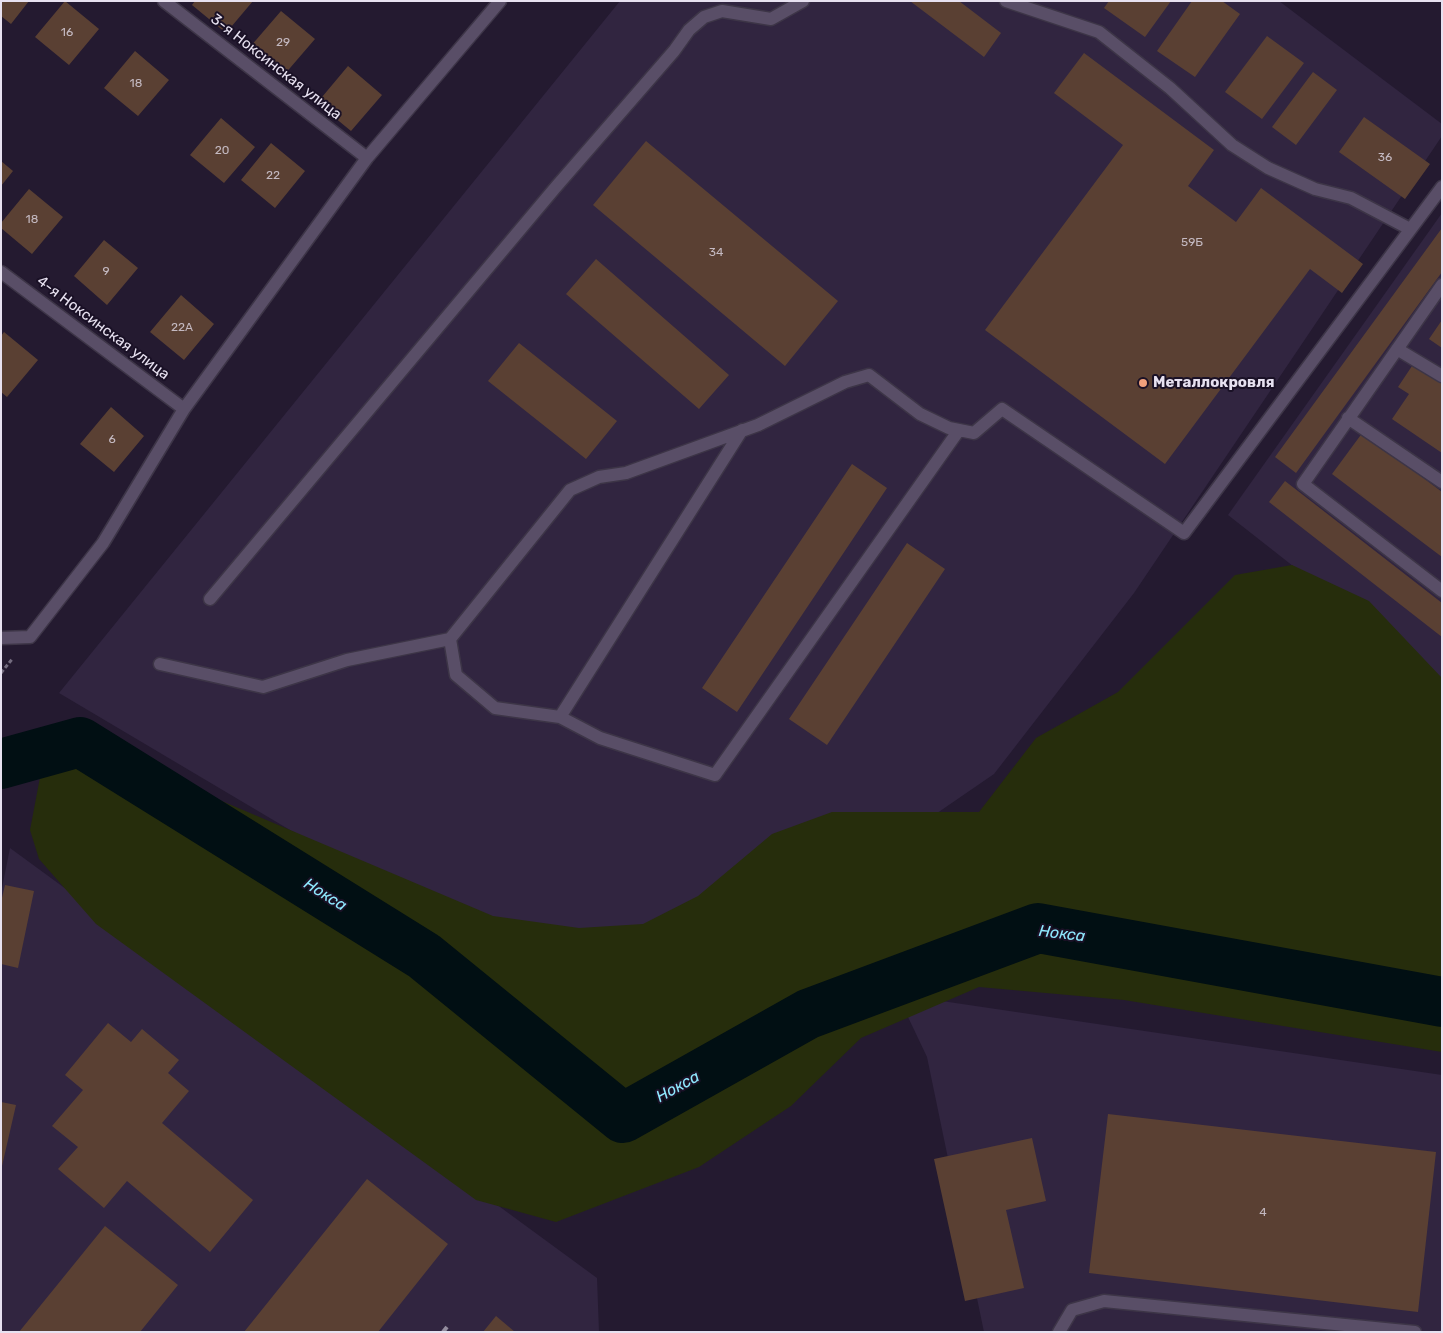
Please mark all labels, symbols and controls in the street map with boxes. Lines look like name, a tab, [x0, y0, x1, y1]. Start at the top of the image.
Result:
street label: 3-я Ноксинская улица	[207, 10, 345, 124]
house number: 16	[61, 26, 73, 40]
house number: 29	[276, 36, 290, 50]
house number: 18	[130, 77, 142, 91]
house number: 20	[215, 144, 229, 158]
house number: 36	[1378, 151, 1392, 165]
house number: 22	[266, 169, 280, 183]
house number: 18	[26, 213, 38, 227]
house number: 59Б	[1181, 236, 1203, 250]
house number: 34	[709, 246, 723, 260]
house number: 9	[102, 265, 110, 279]
street label: 4-я Ноксинская улица	[33, 272, 173, 384]
house number: 22А	[171, 321, 193, 335]
place label: Металлокровля	[1153, 374, 1275, 392]
marker: Металлокровля	[1137, 377, 1149, 389]
house number: 6	[108, 433, 116, 447]
water label: Нокса	[300, 874, 350, 916]
water label: Нокса	[1038, 922, 1086, 946]
water label: Нокса	[653, 1067, 703, 1107]
house number: 4	[1259, 1206, 1267, 1220]

